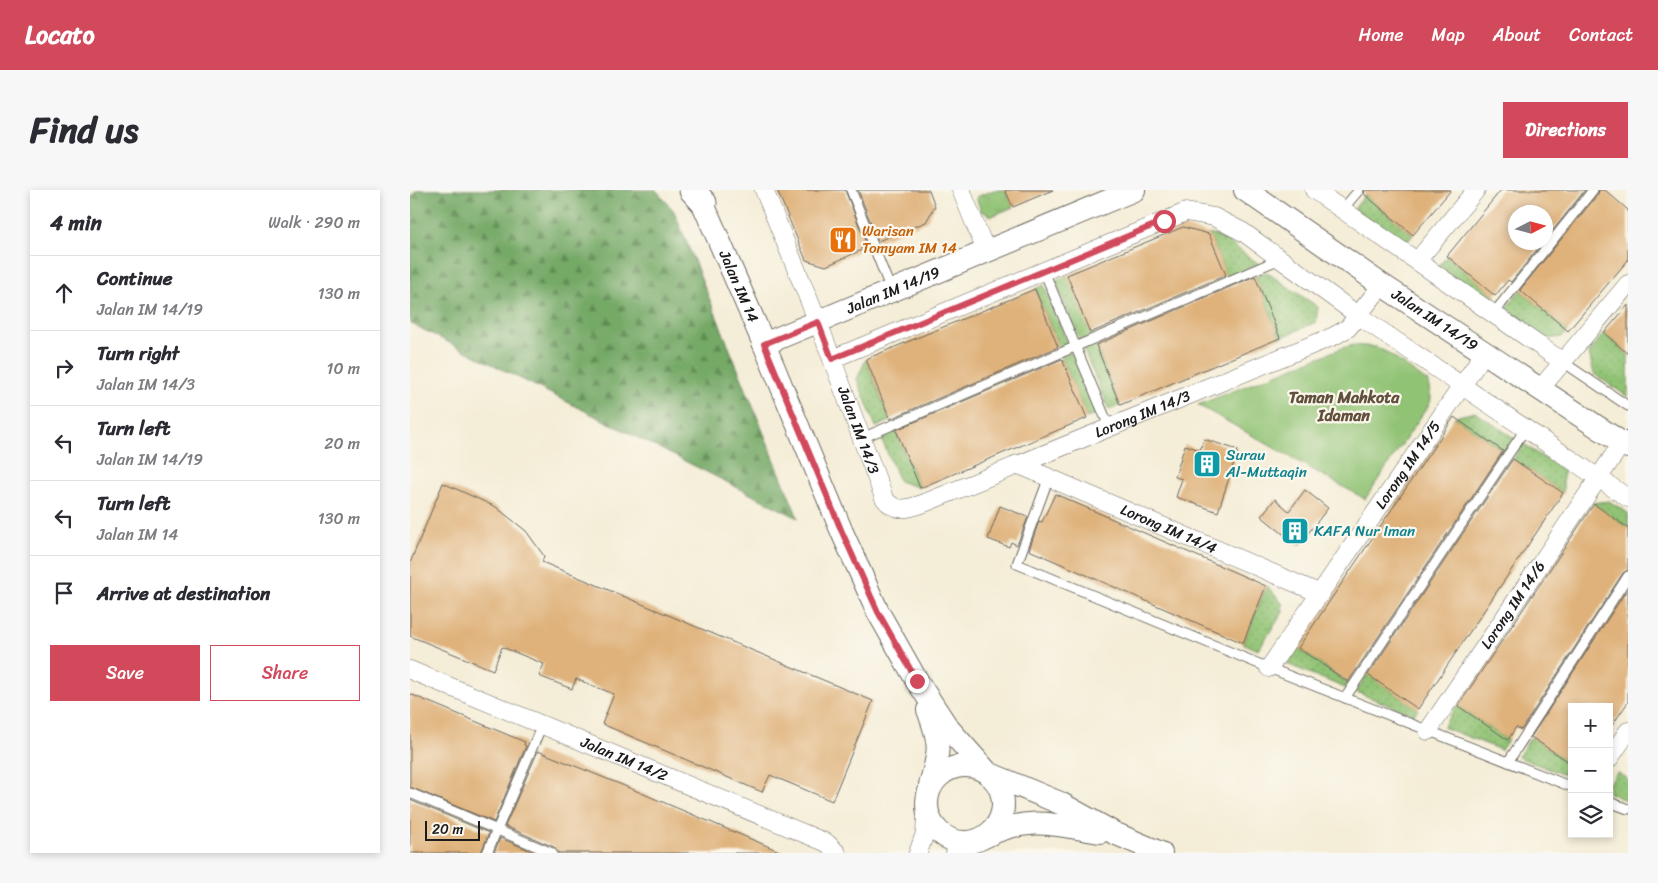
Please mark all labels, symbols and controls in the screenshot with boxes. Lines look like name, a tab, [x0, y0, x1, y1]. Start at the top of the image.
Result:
text: Locato	[25, 14, 95, 56]
text: Home	[1359, 19, 1404, 51]
text: Map	[1432, 19, 1465, 51]
text: About	[1493, 19, 1541, 51]
text: Contact	[1569, 19, 1633, 51]
text: Find us	[30, 99, 138, 161]
button: Directions	[1503, 102, 1628, 158]
text: 4 min	[50, 204, 102, 242]
north arrow	[1508, 205, 1553, 250]
text: Walk · 290 m	[268, 208, 360, 237]
route start	[1153, 210, 1176, 233]
place label: Warisan Tomyam IM 14	[862, 218, 957, 261]
restaurant icon: Warisan Tomyam IM 14	[828, 225, 858, 255]
street label: Jalan IM 14	[711, 245, 766, 326]
street label: Jalan IM 14/19	[841, 259, 944, 322]
text: Continue	[97, 262, 173, 295]
icon: ahead	[50, 279, 78, 307]
text: 130 m	[318, 279, 360, 308]
street label: Jalan IM 14/19	[1385, 281, 1484, 358]
text: Jalan IM 14/19	[97, 295, 203, 324]
text: Turn right	[97, 337, 179, 370]
icon: right	[50, 354, 78, 382]
text: 10 m	[327, 354, 360, 383]
text: Jalan IM 14/3	[97, 370, 195, 399]
street label: Jalan IM 14/3	[830, 381, 887, 478]
street label: Lorong IM 14/3	[1091, 383, 1194, 445]
district label: Taman Mahkota Idaman	[1289, 383, 1400, 430]
text: Turn left	[97, 412, 170, 445]
street label: Lorong IM 14/5	[1368, 415, 1447, 515]
icon: left	[50, 429, 78, 457]
text: 20 m	[324, 429, 360, 458]
place label: Surau Al-Muttaqin	[1225, 442, 1307, 485]
text: Jalan IM 14/19	[97, 445, 203, 474]
building icon: Surau Al-Muttaqin	[1192, 449, 1222, 479]
text: Turn left	[97, 487, 170, 520]
street label: Lorong IM 14/4	[1116, 497, 1221, 561]
icon: left	[50, 504, 78, 532]
text: 130 m	[318, 504, 360, 533]
building icon: KAFA Nur Iman	[1280, 516, 1310, 546]
place label: KAFA Nur Iman	[1314, 518, 1415, 544]
text: Jalan IM 14	[97, 520, 178, 549]
street label: Lorong IM 14/6	[1474, 555, 1552, 654]
text: Arrive at destination	[97, 577, 270, 610]
icon: arrive	[50, 579, 78, 607]
button: Save	[50, 645, 200, 701]
button: Share	[210, 645, 360, 701]
route end	[906, 670, 929, 693]
map controls	[1568, 703, 1613, 838]
button: +	[1568, 703, 1613, 748]
street label: Jalan IM 14/2	[576, 729, 672, 789]
button: −	[1568, 748, 1613, 793]
button: layers	[1568, 793, 1613, 838]
text: 20 m	[432, 817, 463, 842]
scale bar	[425, 818, 480, 841]

